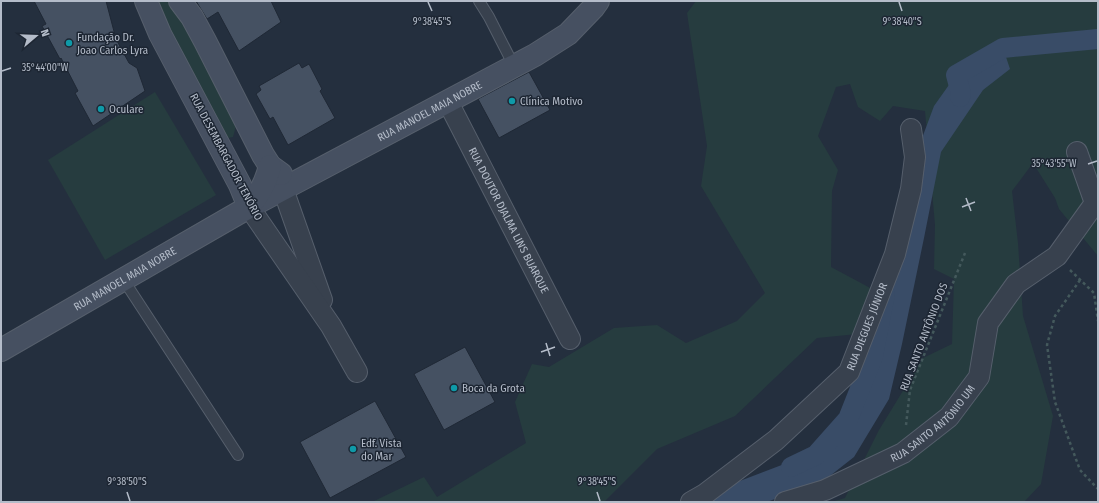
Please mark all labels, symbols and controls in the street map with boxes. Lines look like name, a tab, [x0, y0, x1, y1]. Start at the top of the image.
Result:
north arrow	[16, 16, 56, 56]
text: 9°38'45"S	[413, 16, 451, 28]
text: 9°38'40"S	[882, 16, 922, 28]
text: N	[38, 28, 52, 38]
place label: Fundação Dr. Joao Carlos Lyra	[77, 31, 148, 57]
marker: Fundação Dr. Joao Carlos Lyra	[64, 38, 74, 48]
text: 35°44'00"W	[22, 62, 69, 74]
street label: RUA MANOEL MAIA NOBRE	[375, 78, 484, 144]
street label: RUA DESEMBARGADOR TENÓRIO	[187, 91, 266, 223]
place label: Clínica Motivo	[520, 95, 583, 108]
marker: Clínica Motivo	[507, 96, 517, 106]
place label: Oculare	[109, 103, 144, 116]
marker: Oculare	[96, 104, 106, 114]
street label: RUA DOUTOR DJALMA LINS BUARQUE	[466, 145, 552, 295]
text: 35°43'55"W	[1031, 158, 1077, 170]
street label: RUA MANOEL MAIA NOBRE	[71, 244, 178, 313]
street label: RUA SANTO ANTÔNIO DOS	[896, 280, 951, 393]
street label: RUA DIEGUES JÚNIOR	[844, 281, 890, 372]
place label: Boca da Grota	[462, 382, 525, 395]
street label: RUA SANTO ANTÔNIO UM	[888, 382, 977, 465]
marker: Boca da Grota	[449, 383, 459, 393]
place label: Edf. Vista do Mar	[361, 437, 402, 463]
marker: Edf. Vista do Mar	[348, 444, 358, 454]
text: 9°38'50"S	[107, 476, 147, 488]
text: 9°38'45"S	[578, 476, 616, 488]

